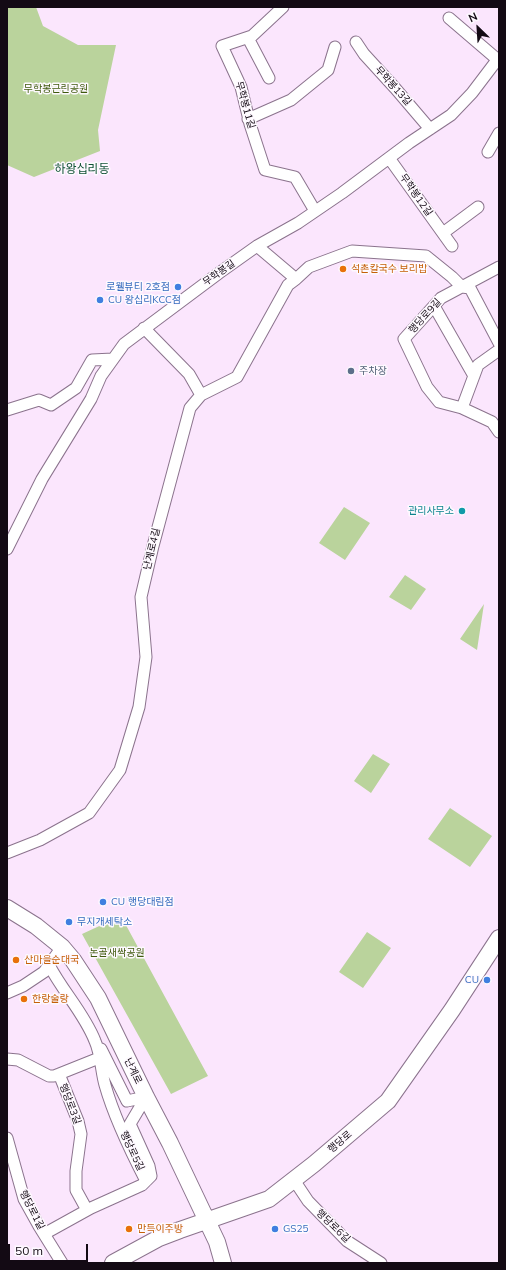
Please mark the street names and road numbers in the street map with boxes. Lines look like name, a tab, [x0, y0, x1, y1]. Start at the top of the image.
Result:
street label: 무학봉13길	[372, 64, 414, 108]
street label: 무학봉11길	[233, 80, 257, 130]
street label: 무학봉12길	[397, 172, 435, 218]
street label: 무학봉길	[200, 258, 238, 288]
street label: 행당로9길	[406, 296, 444, 336]
street label: 난계로4길	[141, 527, 163, 571]
street label: 난계로	[122, 1056, 144, 1086]
street label: 행당로3길	[57, 1082, 83, 1126]
street label: 행당로	[326, 1128, 354, 1156]
street label: 행당로5길	[118, 1129, 146, 1173]
street label: 행당로1길	[17, 1188, 47, 1232]
street label: 행당로6길	[313, 1207, 353, 1245]

